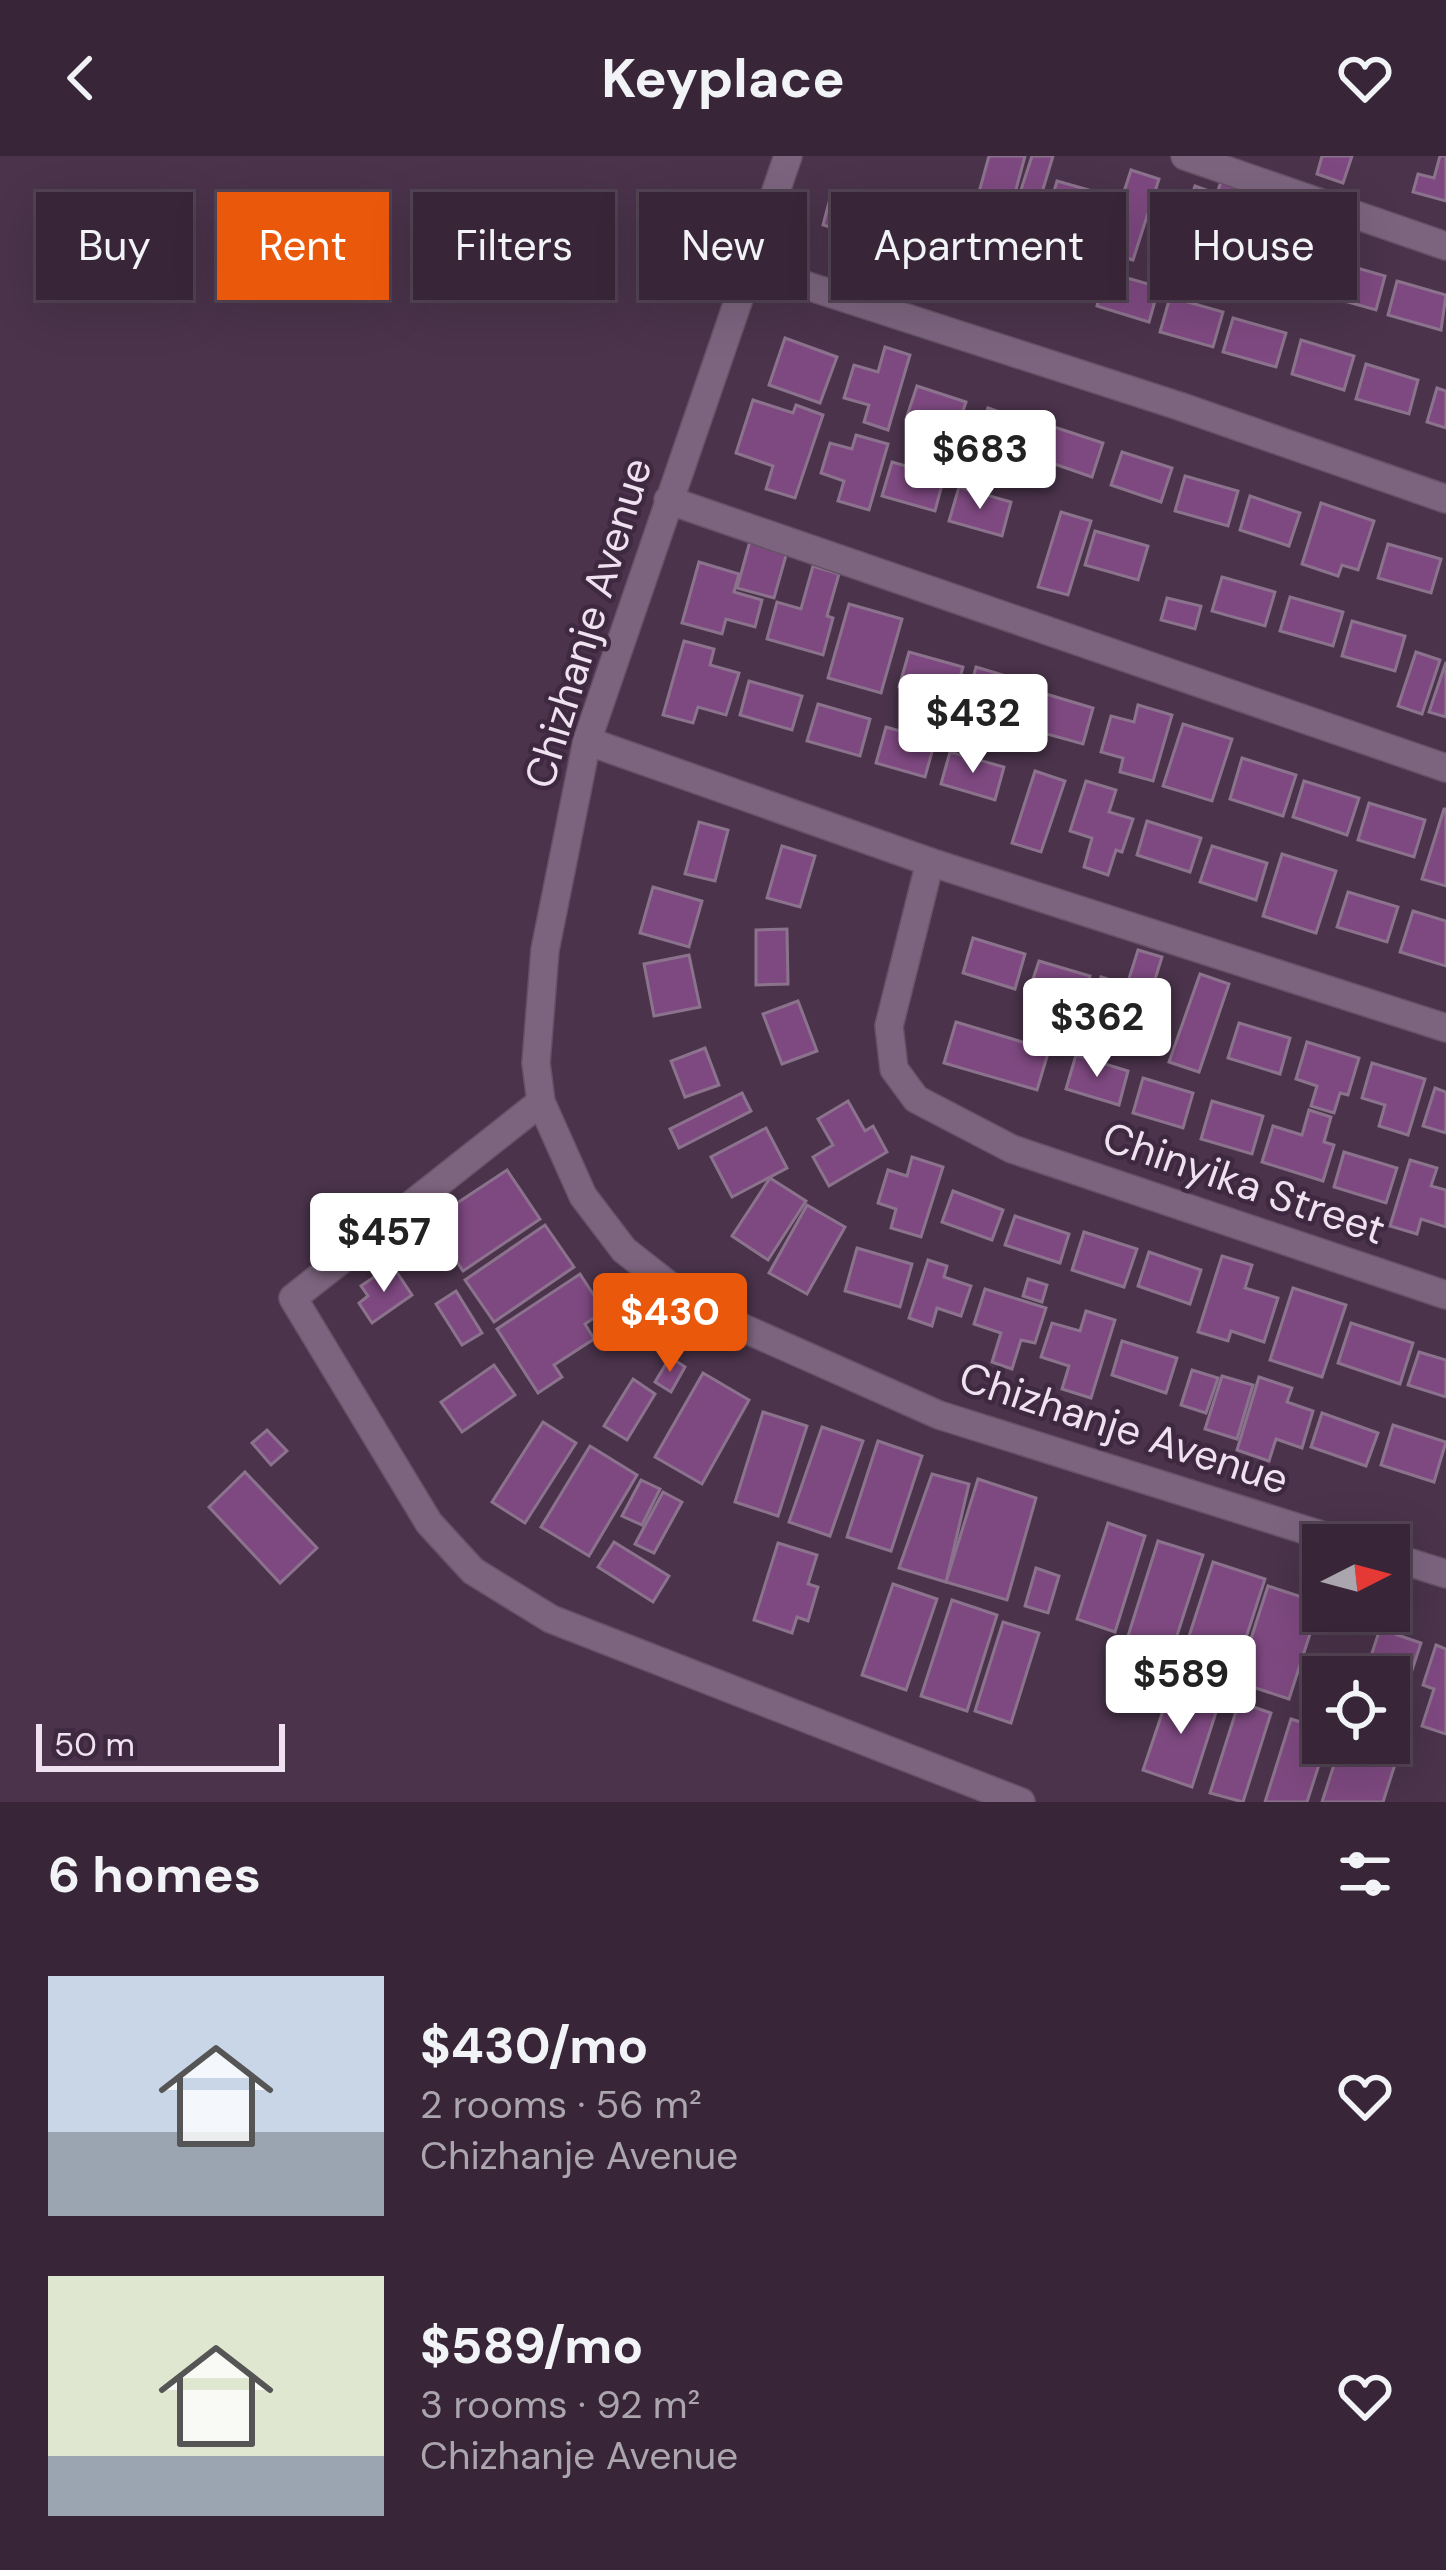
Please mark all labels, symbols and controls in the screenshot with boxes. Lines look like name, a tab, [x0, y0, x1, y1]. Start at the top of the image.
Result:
text: Keyplace	[601, 43, 845, 114]
icon: back	[48, 45, 114, 111]
icon: heart	[1332, 45, 1398, 111]
chip: Buy	[36, 192, 193, 300]
chip: Rent	[217, 192, 389, 300]
chip: Filters	[413, 192, 615, 300]
chip: New	[639, 192, 807, 300]
chip: Apartment	[831, 192, 1126, 300]
chip: House	[1150, 192, 1357, 300]
pin: $683	[909, 410, 1051, 512]
text: $683	[932, 423, 1028, 474]
street label: Chizhanje Avenue	[512, 451, 664, 795]
pin: $432	[902, 674, 1044, 776]
text: $432	[926, 687, 1020, 738]
pin: $362	[1026, 978, 1168, 1080]
text: $362	[1050, 991, 1144, 1042]
street label: Chinyika Street	[1095, 1109, 1393, 1257]
pin: $457	[313, 1193, 455, 1295]
text: $457	[337, 1206, 431, 1257]
pin: $430	[599, 1273, 741, 1375]
text: $430	[620, 1286, 720, 1337]
street label: Chizhanje Avenue	[953, 1349, 1295, 1507]
north arrow	[1302, 1524, 1410, 1632]
map controls	[1302, 1524, 1410, 1764]
pin: $589	[1110, 1635, 1252, 1737]
text: $589	[1133, 1648, 1229, 1699]
button: locate	[1302, 1656, 1410, 1764]
scale bar	[36, 1718, 285, 1771]
text: 50 m	[54, 1723, 135, 1766]
text: 6 homes	[48, 1841, 261, 1908]
icon: filters	[1332, 1841, 1398, 1907]
text: $430/mo	[420, 2012, 648, 2079]
icon: home	[144, 2024, 288, 2168]
icon: heart	[1332, 2063, 1398, 2129]
text: 2 rooms · 56 m²	[420, 2079, 702, 2130]
text: Chizhanje Avenue	[420, 2130, 738, 2181]
text: $589/mo	[420, 2312, 643, 2379]
icon: home	[144, 2324, 288, 2468]
icon: heart	[1332, 2363, 1398, 2429]
text: 3 rooms · 92 m²	[420, 2379, 700, 2430]
text: Chizhanje Avenue	[420, 2430, 738, 2481]

